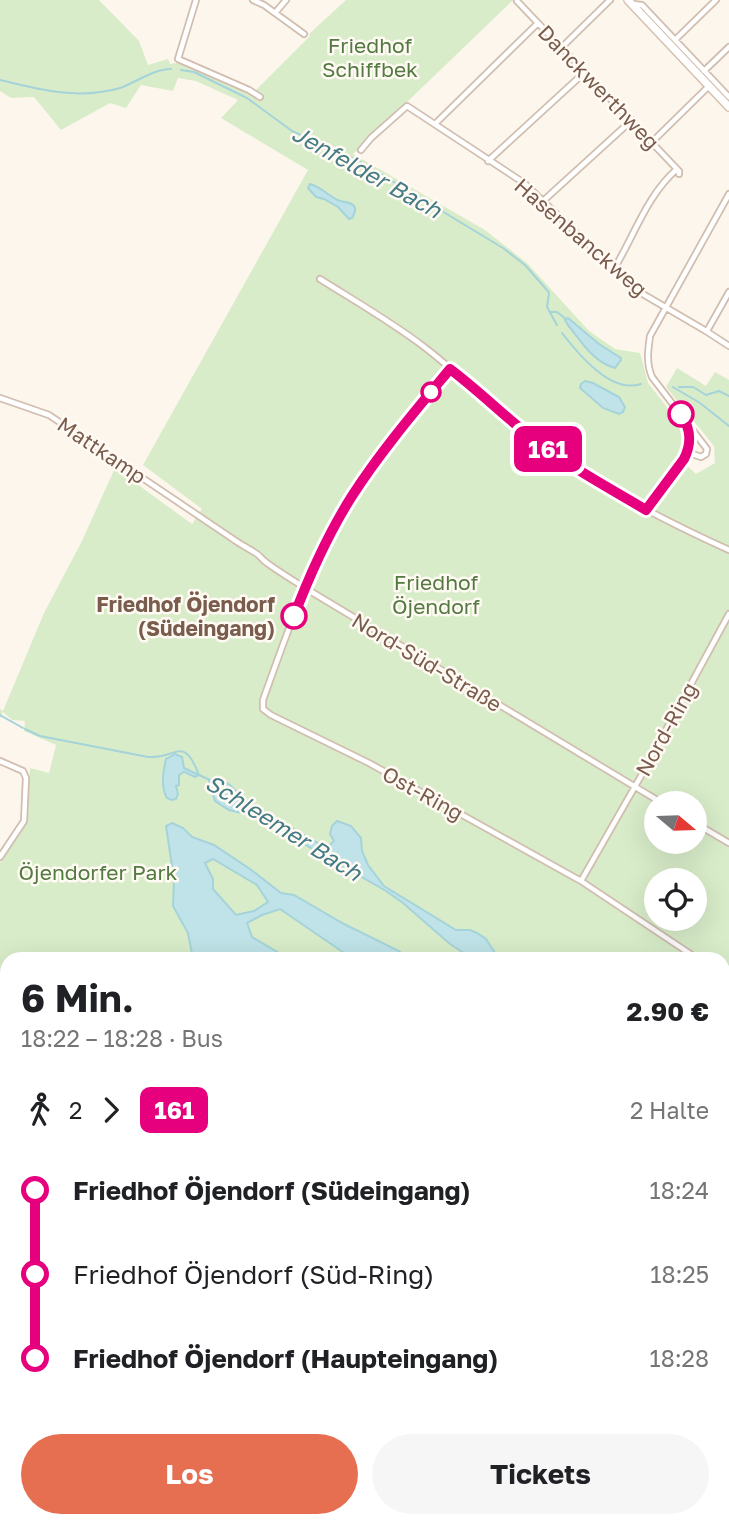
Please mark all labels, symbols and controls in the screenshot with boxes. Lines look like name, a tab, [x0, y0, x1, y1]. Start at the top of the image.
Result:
street label: Danckwerthweg	[533, 19, 665, 155]
park label: Friedhof Schiffbek	[322, 32, 418, 82]
water label: Jenfelder Bach	[288, 118, 447, 224]
street label: Hasenbanckweg	[509, 172, 653, 302]
unlabelled marker	[421, 382, 441, 402]
unlabelled marker	[668, 401, 694, 427]
street label: Mattkamp	[53, 411, 151, 489]
line badge: 161	[508, 426, 588, 472]
text: 161	[528, 434, 568, 463]
park label: Friedhof Öjendorf	[392, 569, 480, 619]
place label: Friedhof Öjendorf (Südeingang)	[96, 591, 275, 641]
marker: Friedhof Öjendorf (Südeingang)	[281, 603, 307, 629]
street label: Nord-Süd-Straße	[347, 607, 507, 717]
street label: Nord-Ring	[630, 678, 702, 780]
street label: Ost-Ring	[378, 760, 468, 826]
water label: Schleemer Bach	[201, 768, 368, 887]
north arrow	[644, 791, 707, 854]
map controls	[644, 791, 707, 931]
park label: Öjendorfer Park	[19, 859, 178, 885]
button: locate	[644, 868, 707, 931]
text: 6 Min.	[21, 975, 134, 1020]
text: 2.90 €	[627, 996, 709, 1027]
text: 18:22 – 18:28 · Bus	[21, 1024, 223, 1052]
icon: walk	[21, 1091, 59, 1129]
icon: forward	[92, 1091, 130, 1129]
text: 161	[154, 1095, 194, 1124]
text: 2	[69, 1096, 82, 1124]
text: 2 Halte	[630, 1096, 709, 1124]
text: Friedhof Öjendorf (Südeingang)	[73, 1175, 470, 1206]
text: 18:24	[650, 1176, 709, 1204]
text: Friedhof Öjendorf (Süd-Ring)	[73, 1259, 434, 1290]
text: 18:25	[650, 1260, 709, 1288]
text: Friedhof Öjendorf (Haupteingang)	[73, 1343, 498, 1374]
text: 18:28	[650, 1344, 709, 1372]
button: Los	[21, 1434, 358, 1514]
button: Tickets	[372, 1434, 709, 1514]

